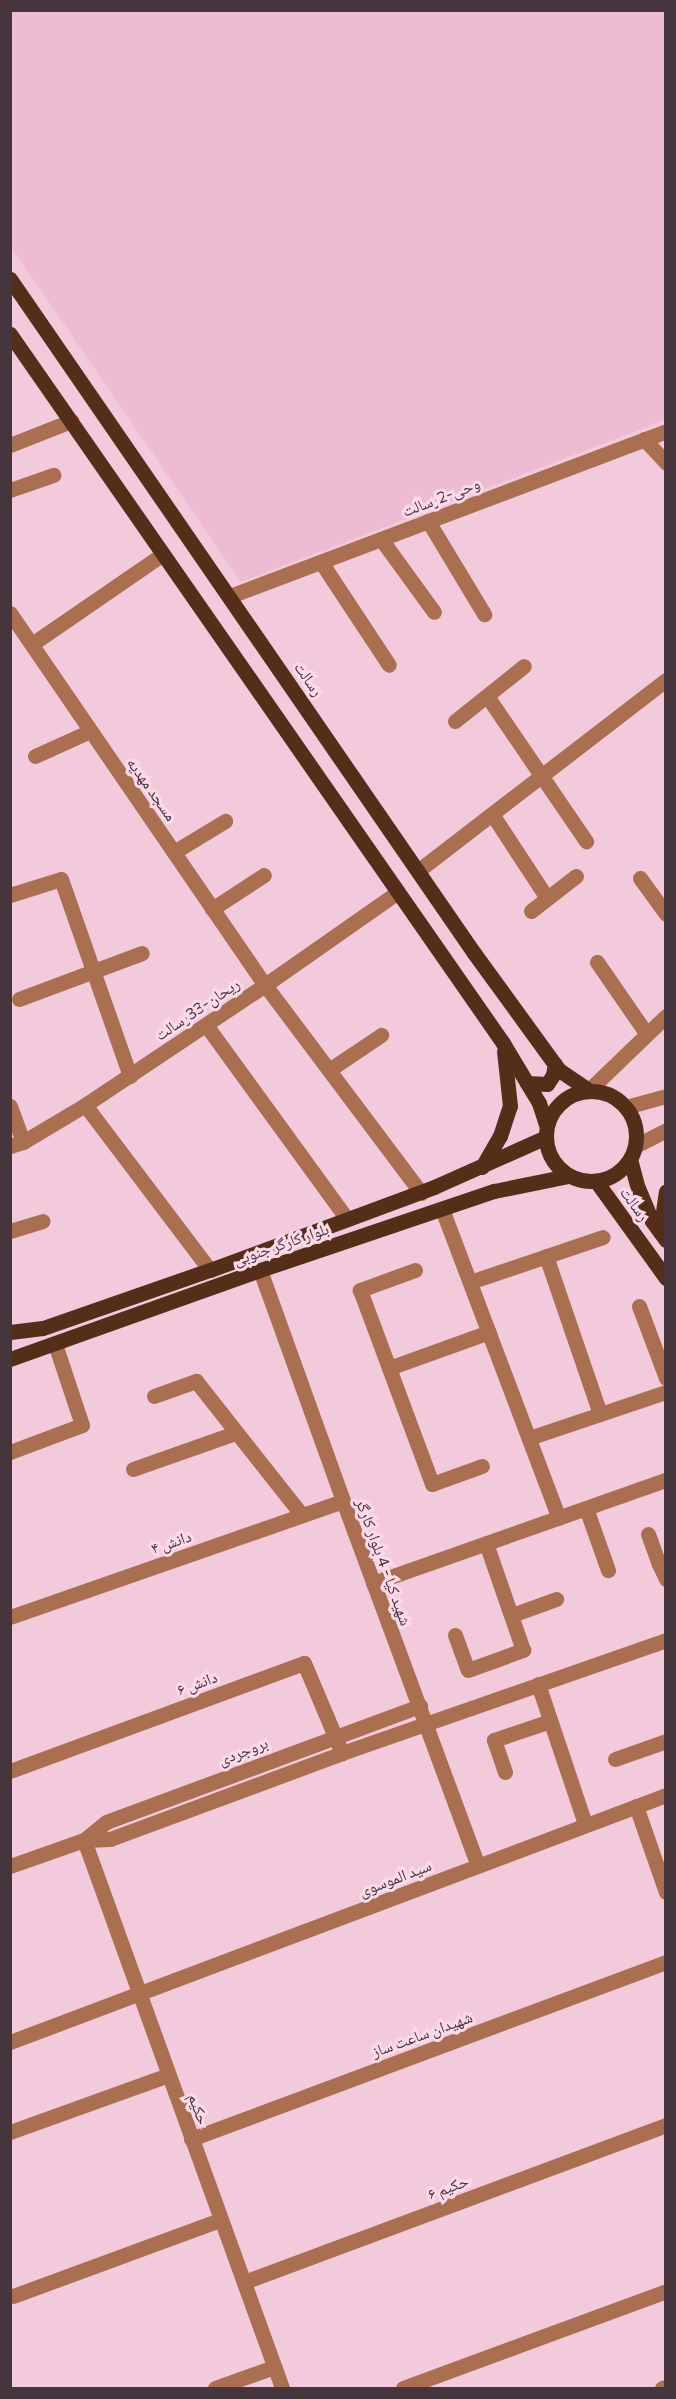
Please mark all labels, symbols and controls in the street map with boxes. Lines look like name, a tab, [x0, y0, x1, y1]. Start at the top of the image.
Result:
street label: وحی-2رسالت	[400, 473, 482, 521]
street label: رسالت	[290, 658, 328, 700]
street label: مسجد مهدیه	[123, 754, 181, 824]
street label: ریحان-33رسالت	[151, 974, 243, 1044]
street label: رسالت	[616, 1183, 654, 1225]
street label: بلوار کارگر جنوبی	[231, 1219, 331, 1269]
street label: شهید کیا - 4 بلوار کارگر	[352, 1496, 416, 1628]
street label: دانش ۴	[148, 1526, 194, 1558]
street label: دانش ۶	[174, 1667, 220, 1699]
street label: بروجردی	[216, 1733, 270, 1769]
street label: سید الموسوی	[356, 1855, 434, 1901]
street label: شهیدان ساعت ساز	[369, 2007, 475, 2061]
street label: حکیم	[185, 2091, 213, 2127]
street label: حکیم ۶	[425, 2171, 471, 2203]

